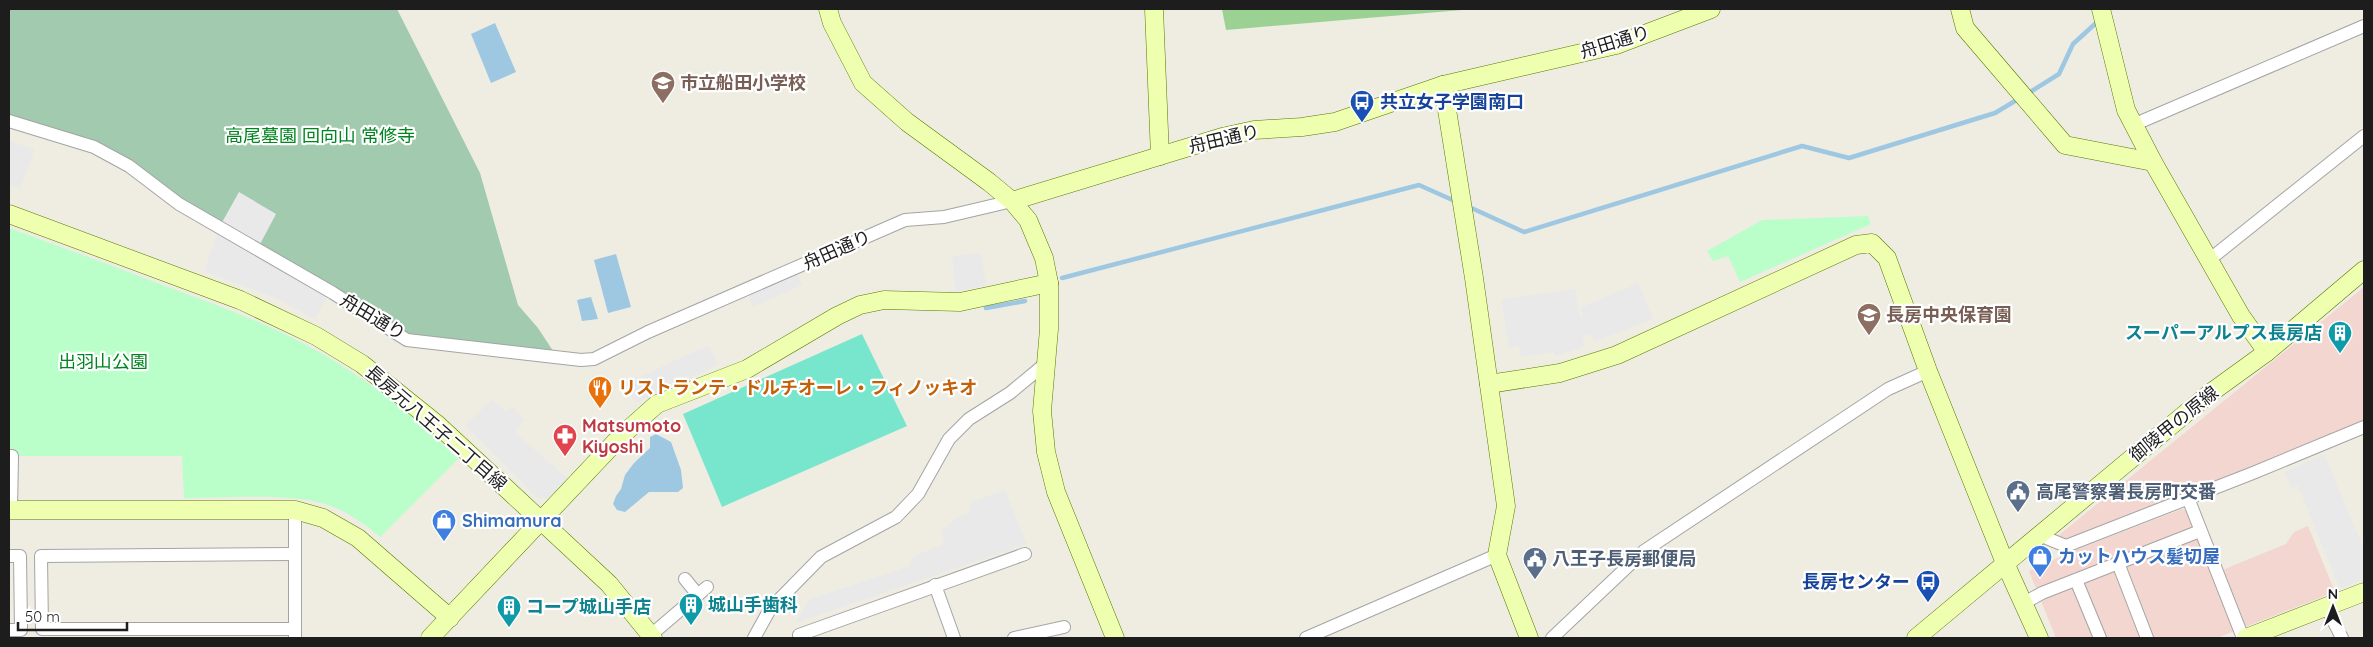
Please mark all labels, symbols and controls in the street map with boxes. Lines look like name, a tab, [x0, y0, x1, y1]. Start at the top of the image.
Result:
street label: 舟田通り	[1577, 20, 1653, 63]
school or university icon: 市立船田小学校	[650, 70, 676, 104]
place label: 市立船田小学校	[680, 71, 806, 94]
bus stop icon: 共立女子学園南口	[1349, 89, 1375, 123]
place label: 共立女子学園南口	[1380, 90, 1524, 113]
street label: 舟田通り	[1186, 119, 1262, 158]
park label: 高尾墓園 回向山 常修寺	[225, 124, 415, 147]
street label: 舟田通り	[799, 224, 874, 275]
street label: 舟田通り	[336, 288, 410, 345]
school or university icon: 長房中央保育園	[1856, 302, 1882, 336]
place label: 長房中央保育園	[1886, 303, 2012, 326]
building icon: スーパーアルプス長房店	[2327, 320, 2353, 354]
place label: スーパーアルプス長房店	[2125, 321, 2322, 344]
park label: 出羽山公園	[58, 350, 148, 373]
street label: 長房元八王子二丁目線	[361, 360, 512, 495]
restaurant icon: リストランテ・ドルチオーレ・フィノッキオ	[587, 375, 613, 409]
place label: リストランテ・ドルチオーレ・フィノッキオ	[618, 376, 977, 399]
street label: 御陵甲の原線	[2124, 381, 2223, 467]
place label: Matsumoto Kiyoshi	[582, 414, 681, 458]
pharmacy icon: Matsumoto Kiyoshi	[552, 423, 578, 457]
public building icon: 高尾警察署長房町交番	[2005, 479, 2031, 513]
place label: 高尾警察署長房町交番	[2036, 480, 2216, 503]
shop icon: Shimamura	[431, 508, 457, 542]
place label: Shimamura	[462, 509, 562, 532]
shop icon: カットハウス髪切屋	[2027, 544, 2053, 578]
place label: カットハウス髪切屋	[2058, 545, 2220, 568]
public building icon: 八王子長房郵便局	[1522, 546, 1548, 580]
place label: 八王子長房郵便局	[1552, 547, 1696, 570]
bus stop icon: 長房センター	[1915, 569, 1941, 603]
place label: 長房センター	[1802, 570, 1910, 593]
north arrow	[2308, 582, 2358, 632]
text: N	[2328, 585, 2338, 603]
building icon: 城山手歯科	[678, 592, 704, 626]
place label: 城山手歯科	[708, 593, 798, 616]
building icon: コープ城山手店	[496, 594, 522, 628]
place label: コープ城山手店	[526, 595, 651, 618]
scale bar	[18, 600, 126, 632]
text: 50 m	[25, 607, 60, 626]

